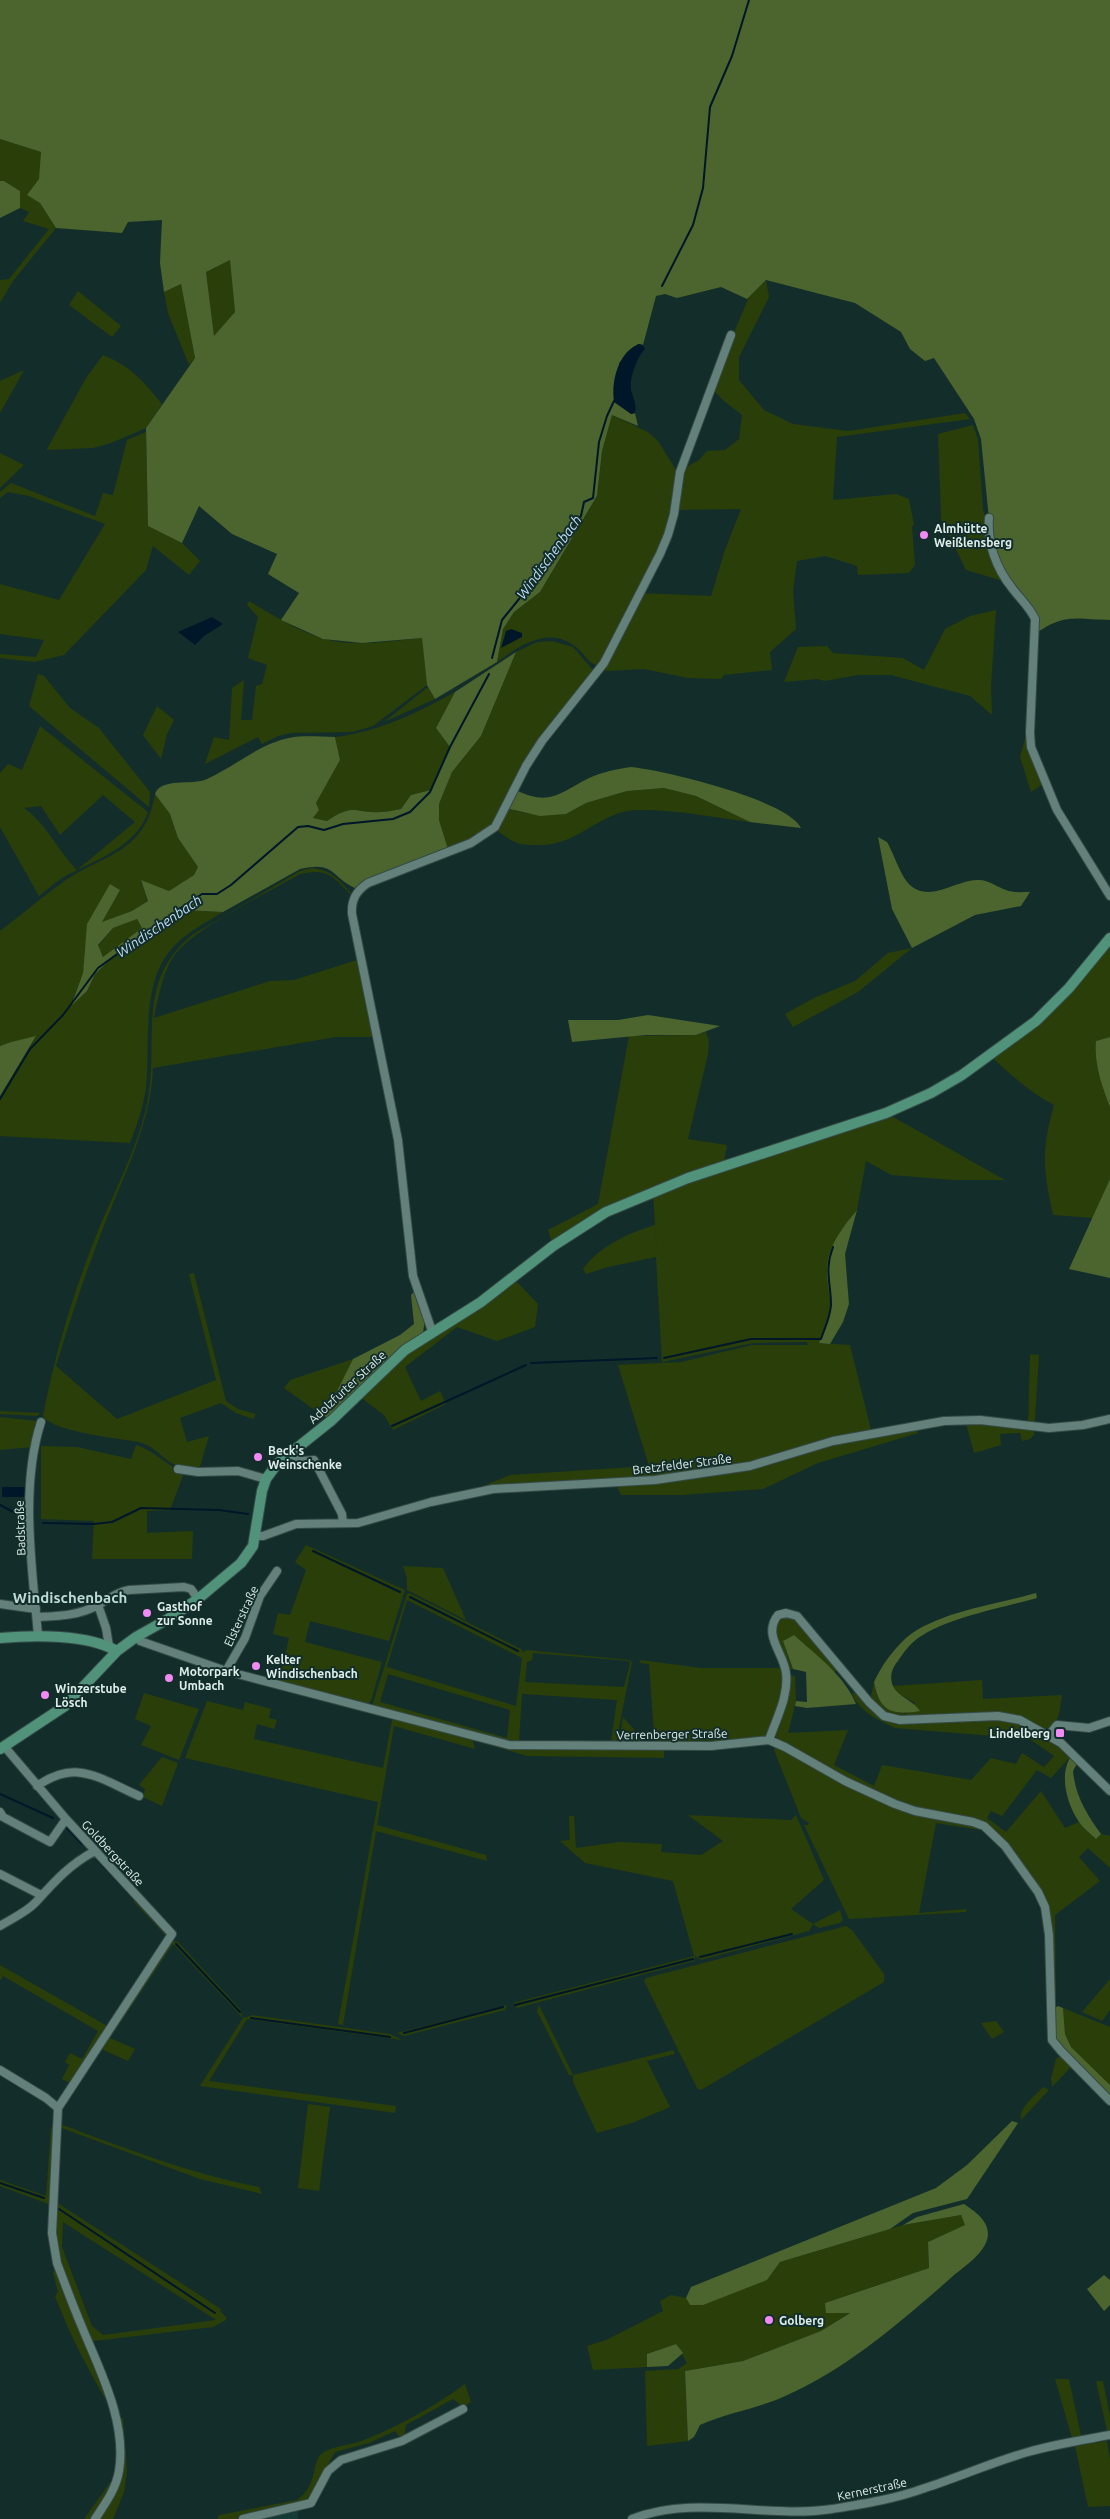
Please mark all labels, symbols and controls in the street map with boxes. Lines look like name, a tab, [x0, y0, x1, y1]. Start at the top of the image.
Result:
water label: Windischenbach	[513, 512, 585, 602]
place label: Almhütte Weißlensberg	[934, 522, 1012, 549]
marker: Almhütte Weißlensberg	[918, 529, 930, 541]
water label: Windischenbach	[113, 892, 205, 960]
street label: Adolzfurter Straße	[306, 1348, 388, 1426]
place label: Beck's Weinschenke	[268, 1444, 342, 1471]
marker: Beck's Weinschenke	[252, 1451, 264, 1463]
street label: Bretzfelder Straße	[632, 1451, 732, 1477]
street label: Badstraße	[13, 1500, 27, 1556]
street label: Elsterstraße	[221, 1584, 261, 1648]
district label: Windischenbach	[13, 1589, 127, 1606]
place label: Gasthof zur Sonne	[157, 1600, 213, 1627]
marker: Gasthof zur Sonne	[141, 1607, 153, 1619]
place label: Kelter Windischenbach	[266, 1653, 358, 1680]
marker: Kelter Windischenbach	[250, 1660, 262, 1672]
place label: Motorpark Umbach	[179, 1665, 240, 1692]
marker: Motorpark Umbach	[163, 1672, 175, 1684]
place label: Winzerstube Lösch	[55, 1682, 127, 1709]
marker: Winzerstube Lösch	[39, 1689, 51, 1701]
street label: Verrenberger Straße	[616, 1727, 728, 1741]
place label: Lindelberg	[989, 1727, 1050, 1740]
marker: Lindelberg	[1054, 1727, 1066, 1739]
street label: Goldbergstraße	[79, 1818, 147, 1888]
marker: Golberg	[763, 2314, 775, 2326]
place label: Golberg	[779, 2314, 824, 2327]
street label: Kernerstraße	[836, 2475, 908, 2503]

